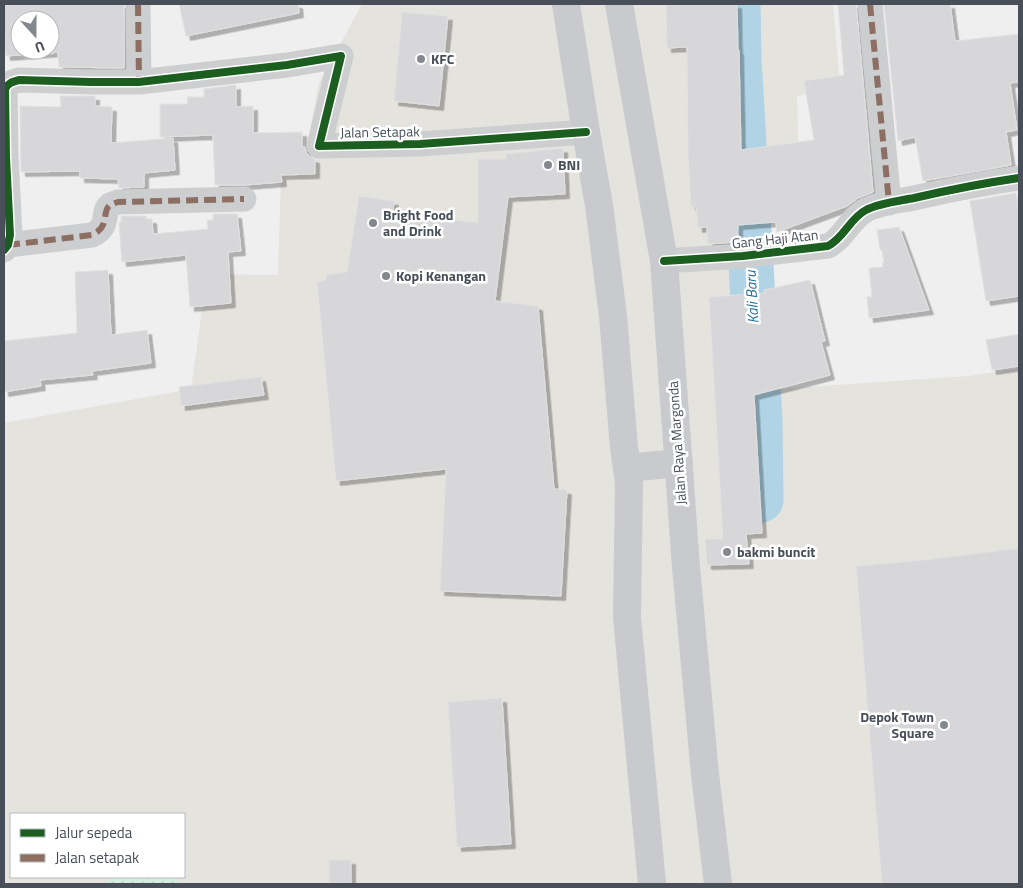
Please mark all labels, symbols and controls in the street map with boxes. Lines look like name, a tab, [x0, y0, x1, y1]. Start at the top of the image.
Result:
north arrow	[10, 10, 60, 60]
text: U	[32, 36, 48, 59]
place label: KFC	[431, 48, 455, 69]
marker: KFC	[415, 53, 427, 65]
street label: Jalan Setapak	[340, 120, 420, 143]
place label: BNI	[558, 154, 580, 175]
marker: BNI	[542, 159, 554, 171]
place label: Bright Food and Drink	[383, 204, 454, 241]
marker: Bright Food and Drink	[367, 217, 379, 229]
street label: Gang Haji Atan	[731, 224, 819, 253]
place label: Kopi Kenangan	[396, 265, 486, 286]
water label: Kali Baru	[739, 268, 764, 324]
marker: Kopi Kenangan	[380, 270, 392, 282]
street label: Jalan Raya Margonda	[662, 380, 691, 506]
place label: bakmi buncit	[737, 541, 815, 562]
marker: bakmi buncit	[721, 546, 733, 558]
place label: Depok Town Square	[860, 706, 934, 743]
marker: Depok Town Square	[938, 719, 950, 731]
legend	[10, 813, 185, 878]
text: Jalur sepeda	[55, 821, 133, 844]
text: Jalan setapak	[55, 846, 139, 869]

